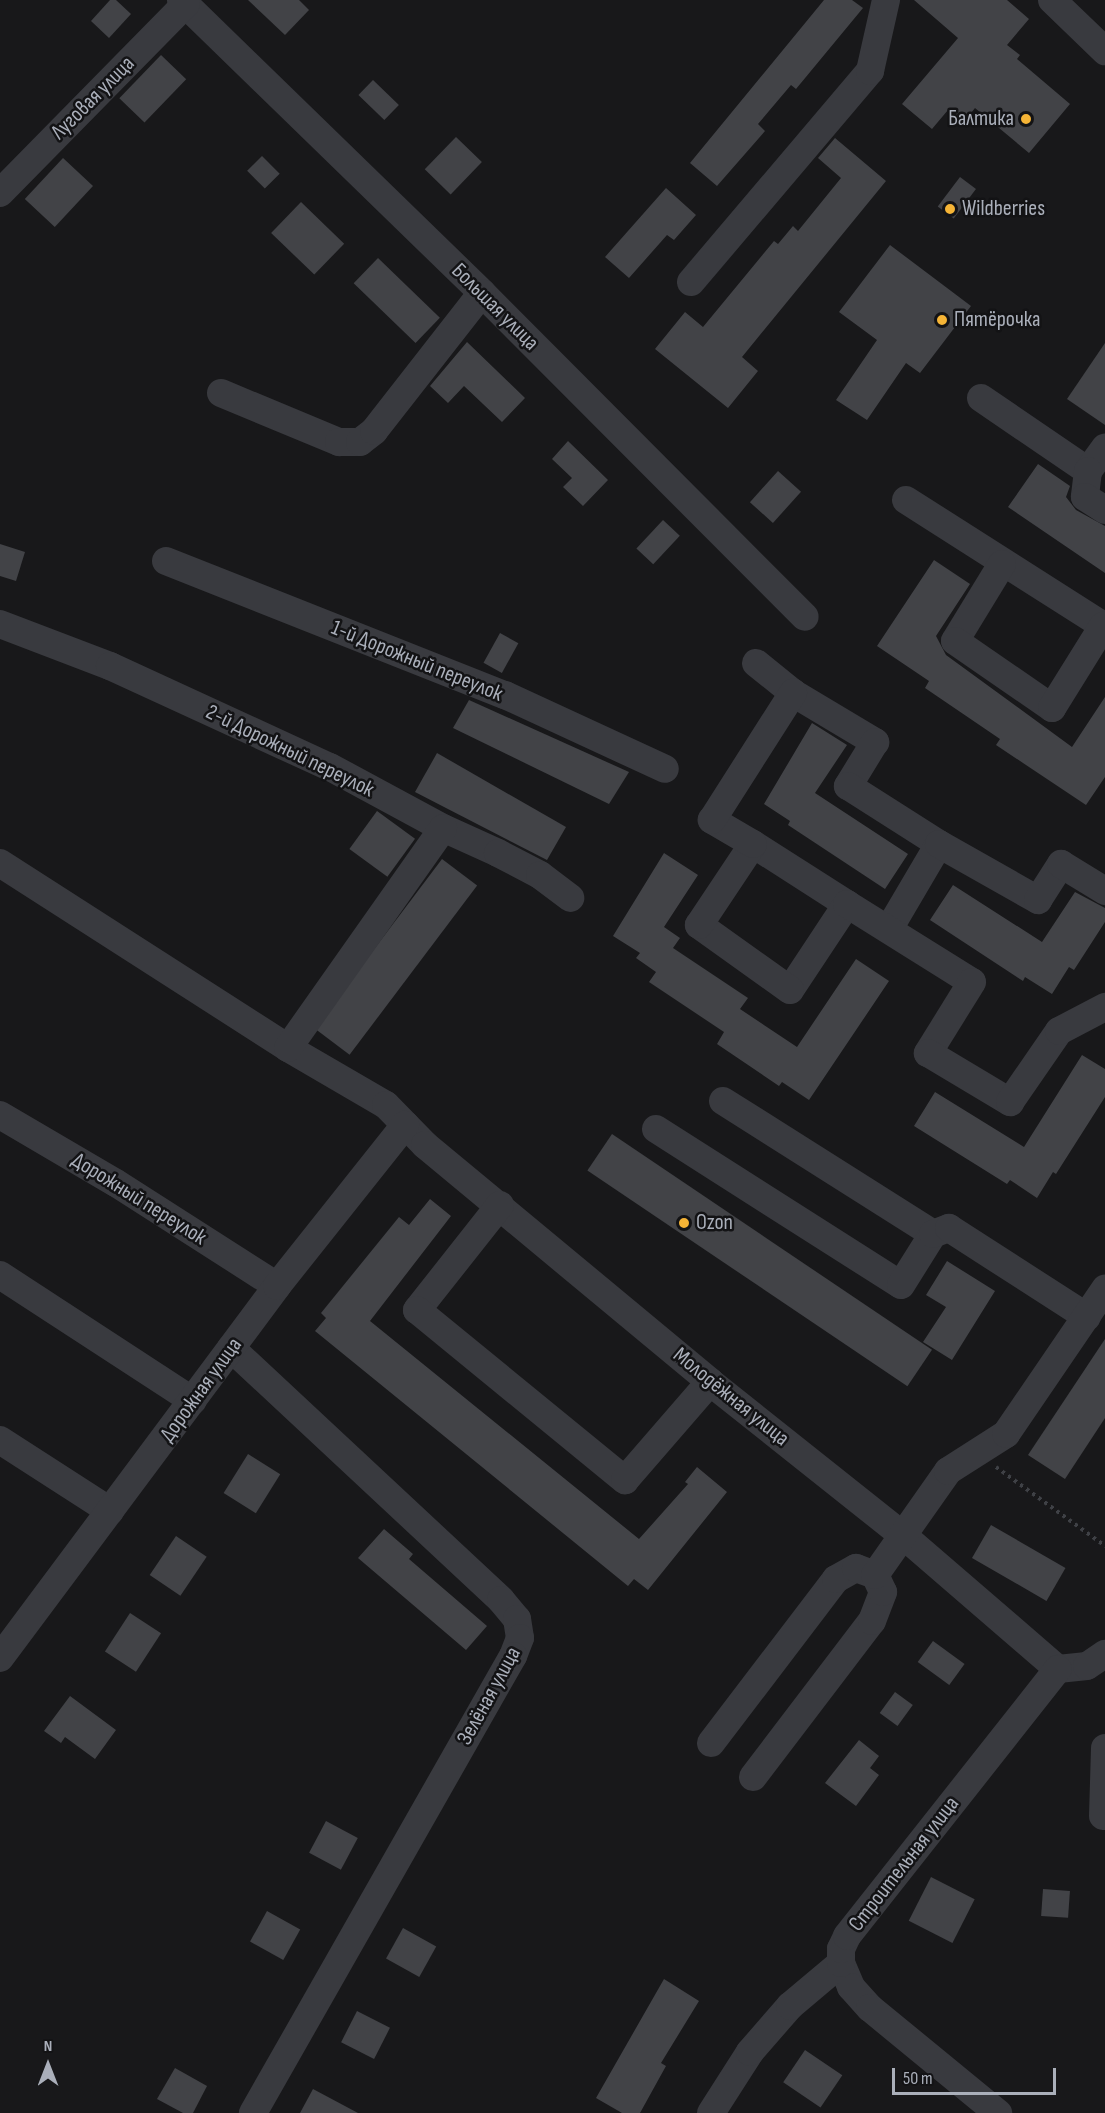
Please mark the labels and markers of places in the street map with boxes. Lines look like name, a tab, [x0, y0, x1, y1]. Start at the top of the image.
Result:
place label: Балтика	[948, 106, 1014, 132]
marker: Балтика	[1019, 112, 1033, 126]
place label: Wildberries	[962, 196, 1045, 222]
marker: Wildberries	[943, 202, 957, 216]
place label: Пятёрочка	[954, 307, 1041, 333]
marker: Пятёрочка	[935, 313, 949, 327]
place label: Ozon	[696, 1210, 733, 1236]
marker: Ozon	[677, 1216, 691, 1230]

